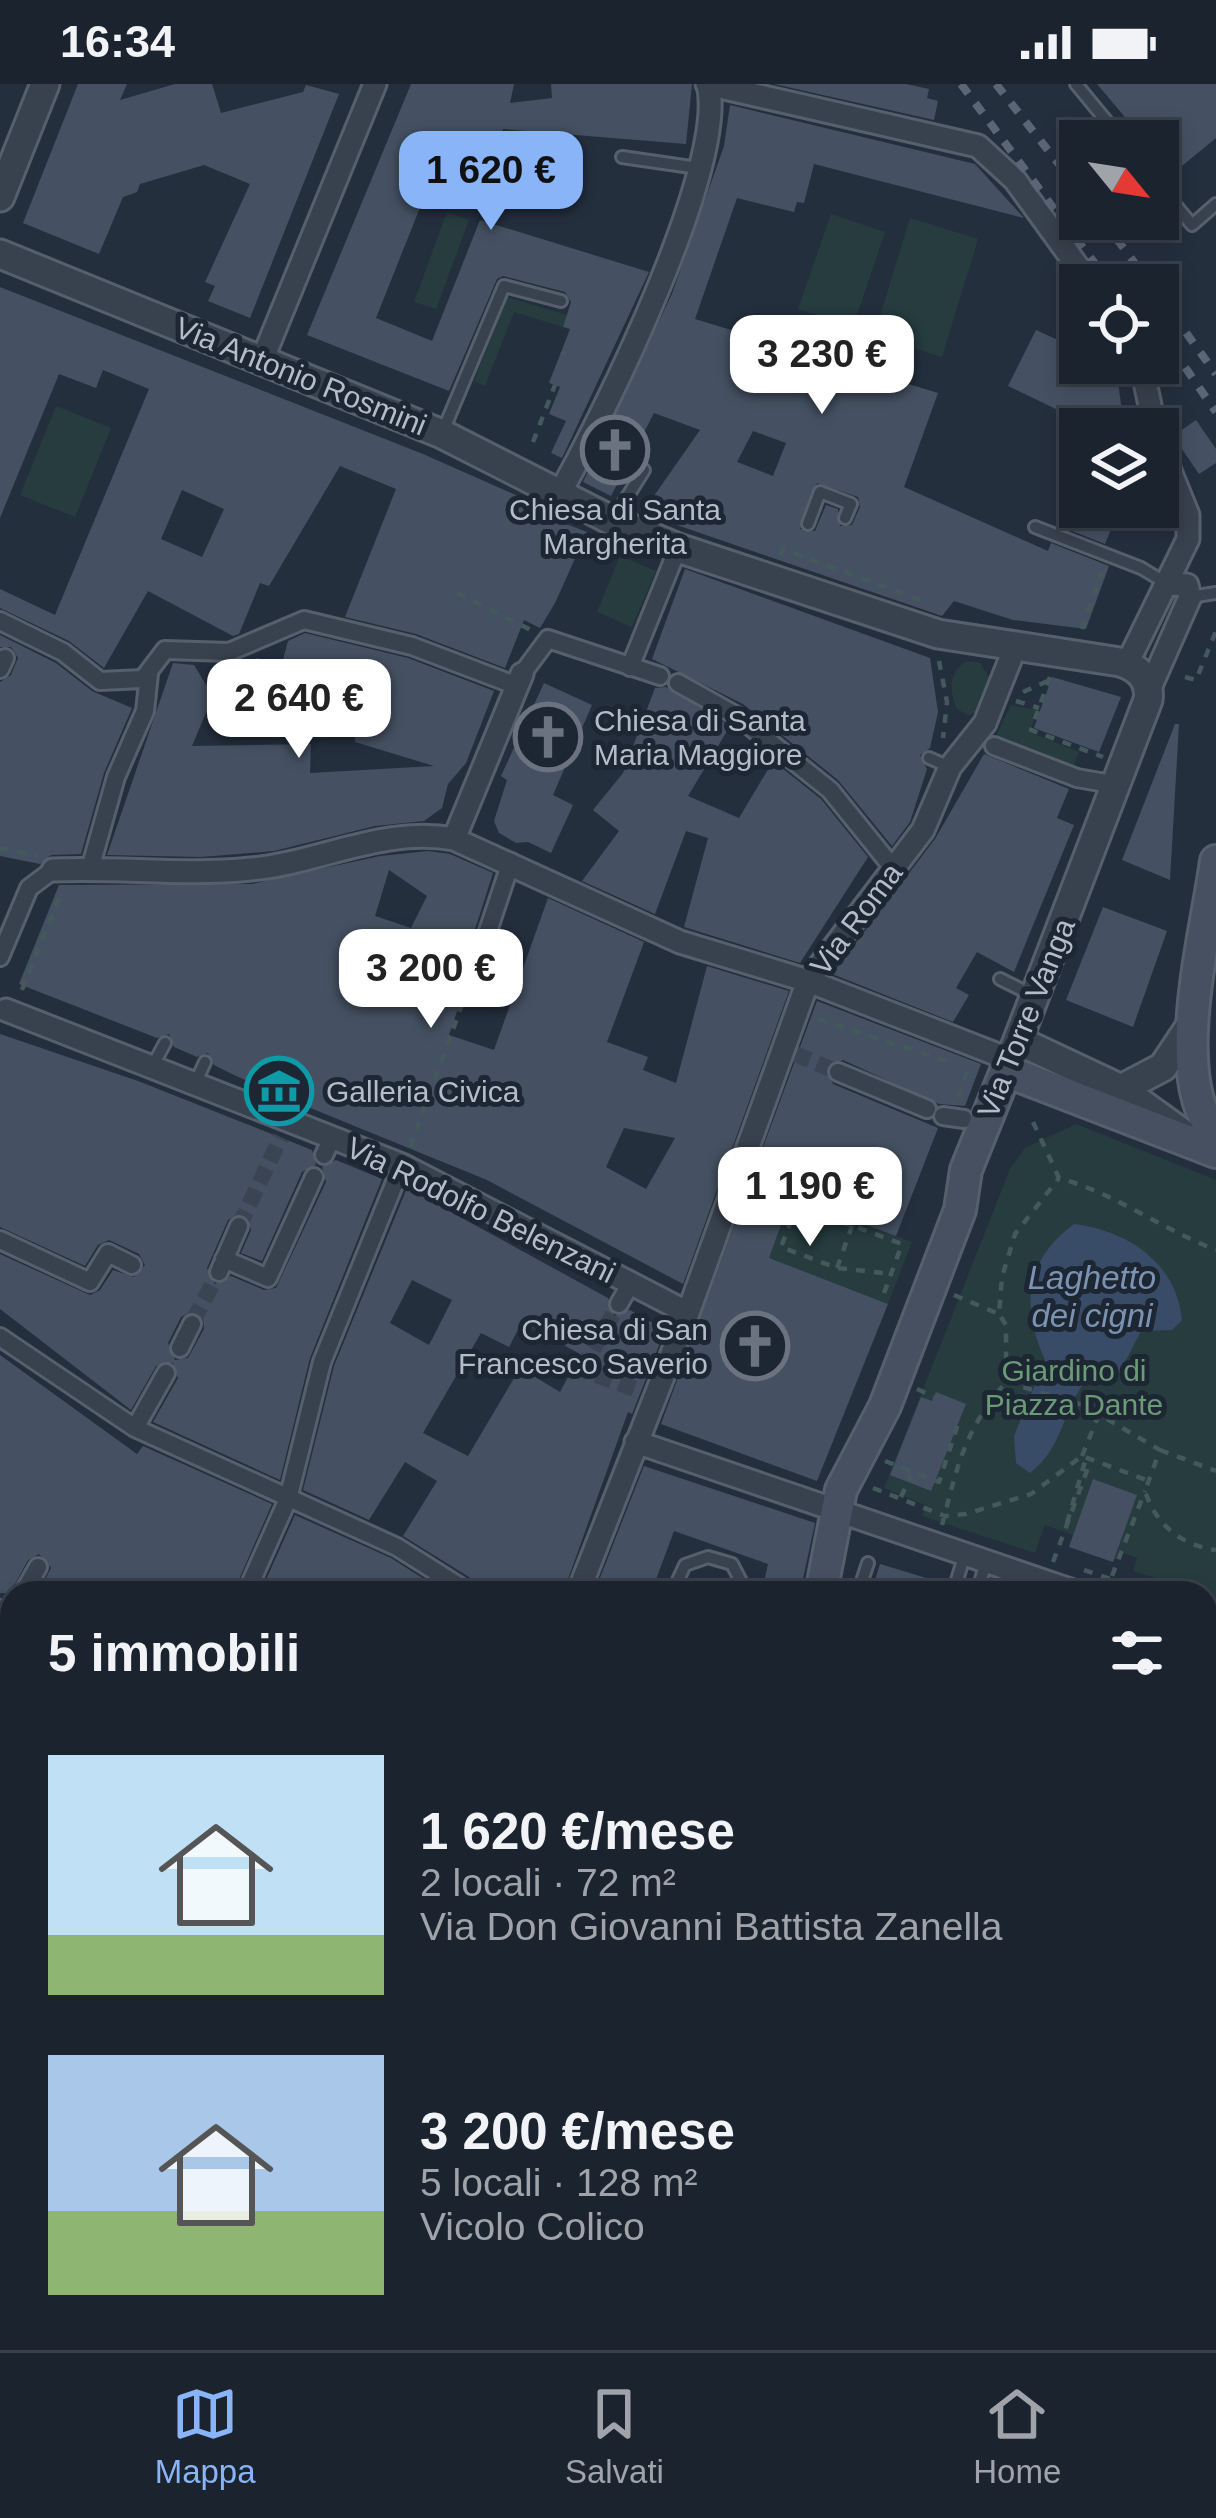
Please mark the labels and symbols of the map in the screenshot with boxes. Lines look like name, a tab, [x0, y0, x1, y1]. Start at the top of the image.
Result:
north arrow	[1059, 120, 1179, 240]
pin: 1 620 €	[380, 131, 602, 233]
street label: Via Antonio Rosmini	[171, 311, 431, 441]
pin: 3 230 €	[711, 315, 933, 417]
church icon: Chiesa di Santa Margherita	[580, 415, 650, 485]
place label: Chiesa di Santa Margherita	[509, 493, 721, 560]
pin: 2 640 €	[188, 659, 410, 761]
church icon: Chiesa di Santa Maria Maggiore	[513, 702, 583, 772]
place label: Chiesa di Santa Maria Maggiore	[594, 704, 806, 771]
street label: Via Roma	[803, 856, 909, 981]
street label: Via Torre Vanga	[971, 913, 1081, 1122]
pin: 3 200 €	[320, 929, 542, 1031]
museum icon: Galleria Civica	[244, 1056, 314, 1126]
place label: Galleria Civica	[326, 1075, 520, 1108]
street label: Via Rodolfo Belenzani	[341, 1131, 621, 1289]
pin: 1 190 €	[699, 1147, 921, 1249]
water label: Laghetto dei cigni	[1028, 1259, 1156, 1334]
church icon: Chiesa di San Francesco Saverio	[720, 1311, 790, 1381]
place label: Chiesa di San Francesco Saverio	[458, 1313, 708, 1380]
park label: Giardino di Piazza Dante	[985, 1354, 1163, 1421]

